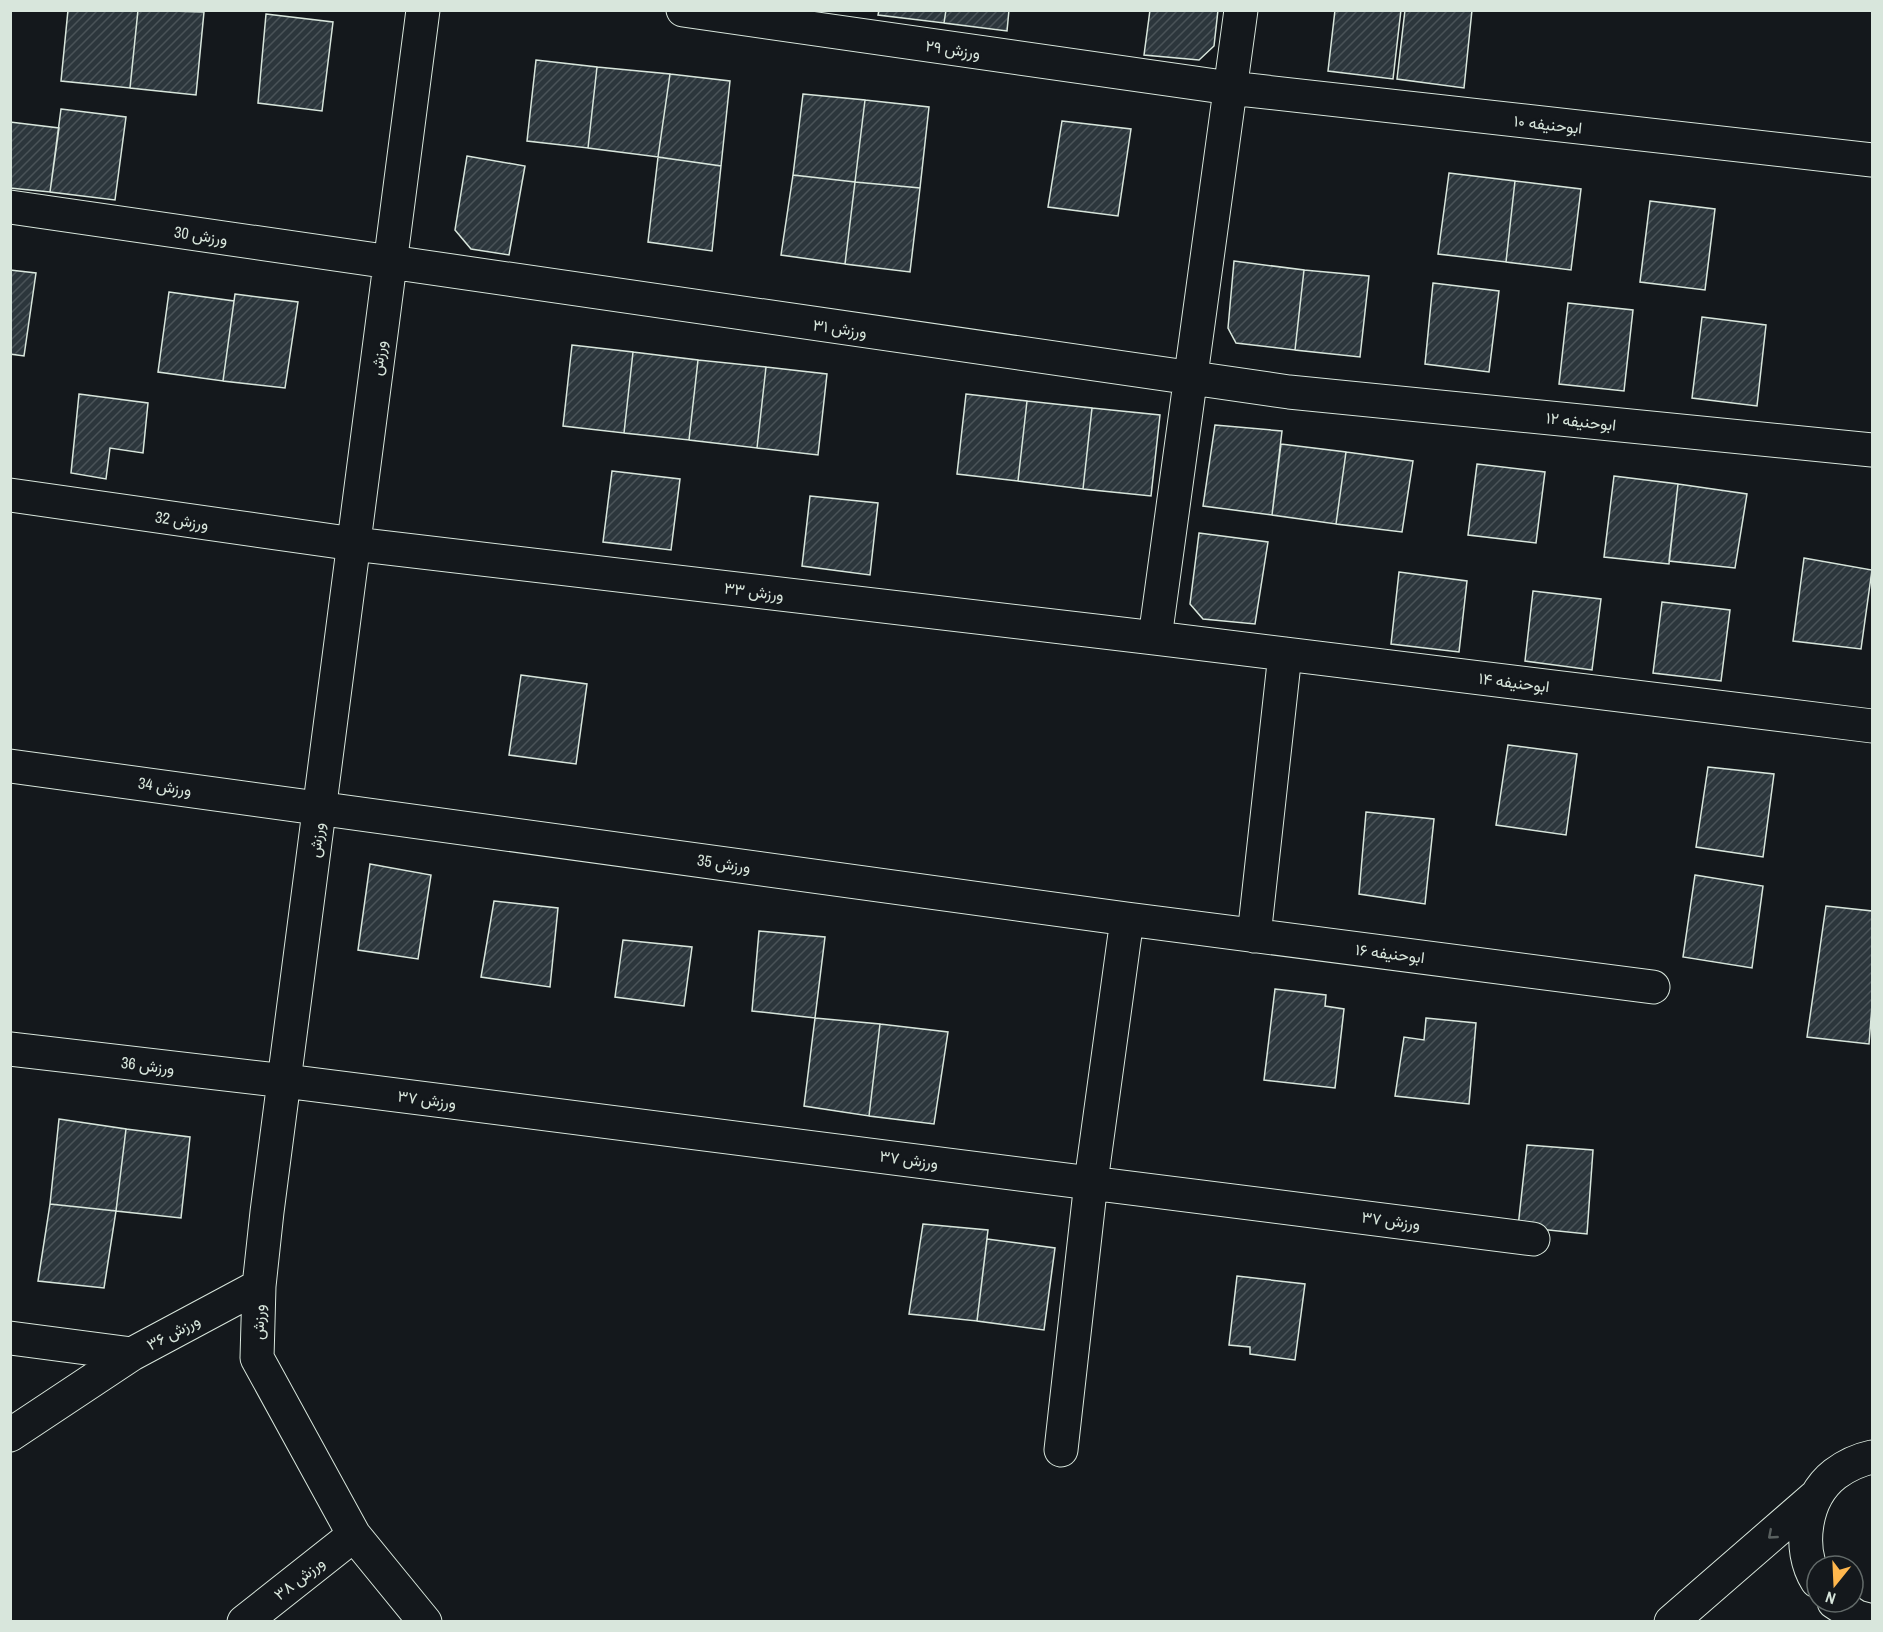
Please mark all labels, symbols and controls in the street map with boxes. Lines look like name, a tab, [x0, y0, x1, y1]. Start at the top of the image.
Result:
street label: ورزش ۲۹	[924, 34, 982, 64]
street label: ابوحنیفه ۱۰	[1513, 109, 1583, 139]
street label: ورزش 30	[173, 220, 229, 250]
street label: ورزش ۳۱	[812, 313, 868, 343]
street label: ورزش	[365, 339, 391, 377]
street label: ابوحنیفه ۱۲	[1545, 406, 1617, 436]
street label: ورزش 32	[154, 505, 210, 535]
street label: ورزش ۳۳	[723, 576, 785, 606]
street label: ابوحنیفه ۱۴	[1477, 667, 1551, 697]
street label: ورزش 34	[137, 771, 193, 801]
street label: ورزش	[303, 821, 329, 859]
street label: ورزش 35	[696, 848, 752, 878]
street label: ابوحنیفه ۱۶	[1354, 938, 1426, 968]
street label: ورزش 36	[120, 1051, 176, 1079]
street label: ورزش ۳۷	[396, 1084, 458, 1114]
street label: ورزش ۳۷	[878, 1144, 940, 1174]
street label: ورزش ۳۷	[1360, 1205, 1422, 1235]
street label: ورزش	[246, 1304, 270, 1340]
street label: ورزش ۳۶	[142, 1309, 204, 1355]
one-way arrow	[1768, 1527, 1779, 1538]
street label: ورزش ۳۸	[269, 1551, 329, 1605]
north arrow	[1805, 1554, 1865, 1614]
text: N	[1822, 1586, 1838, 1610]

